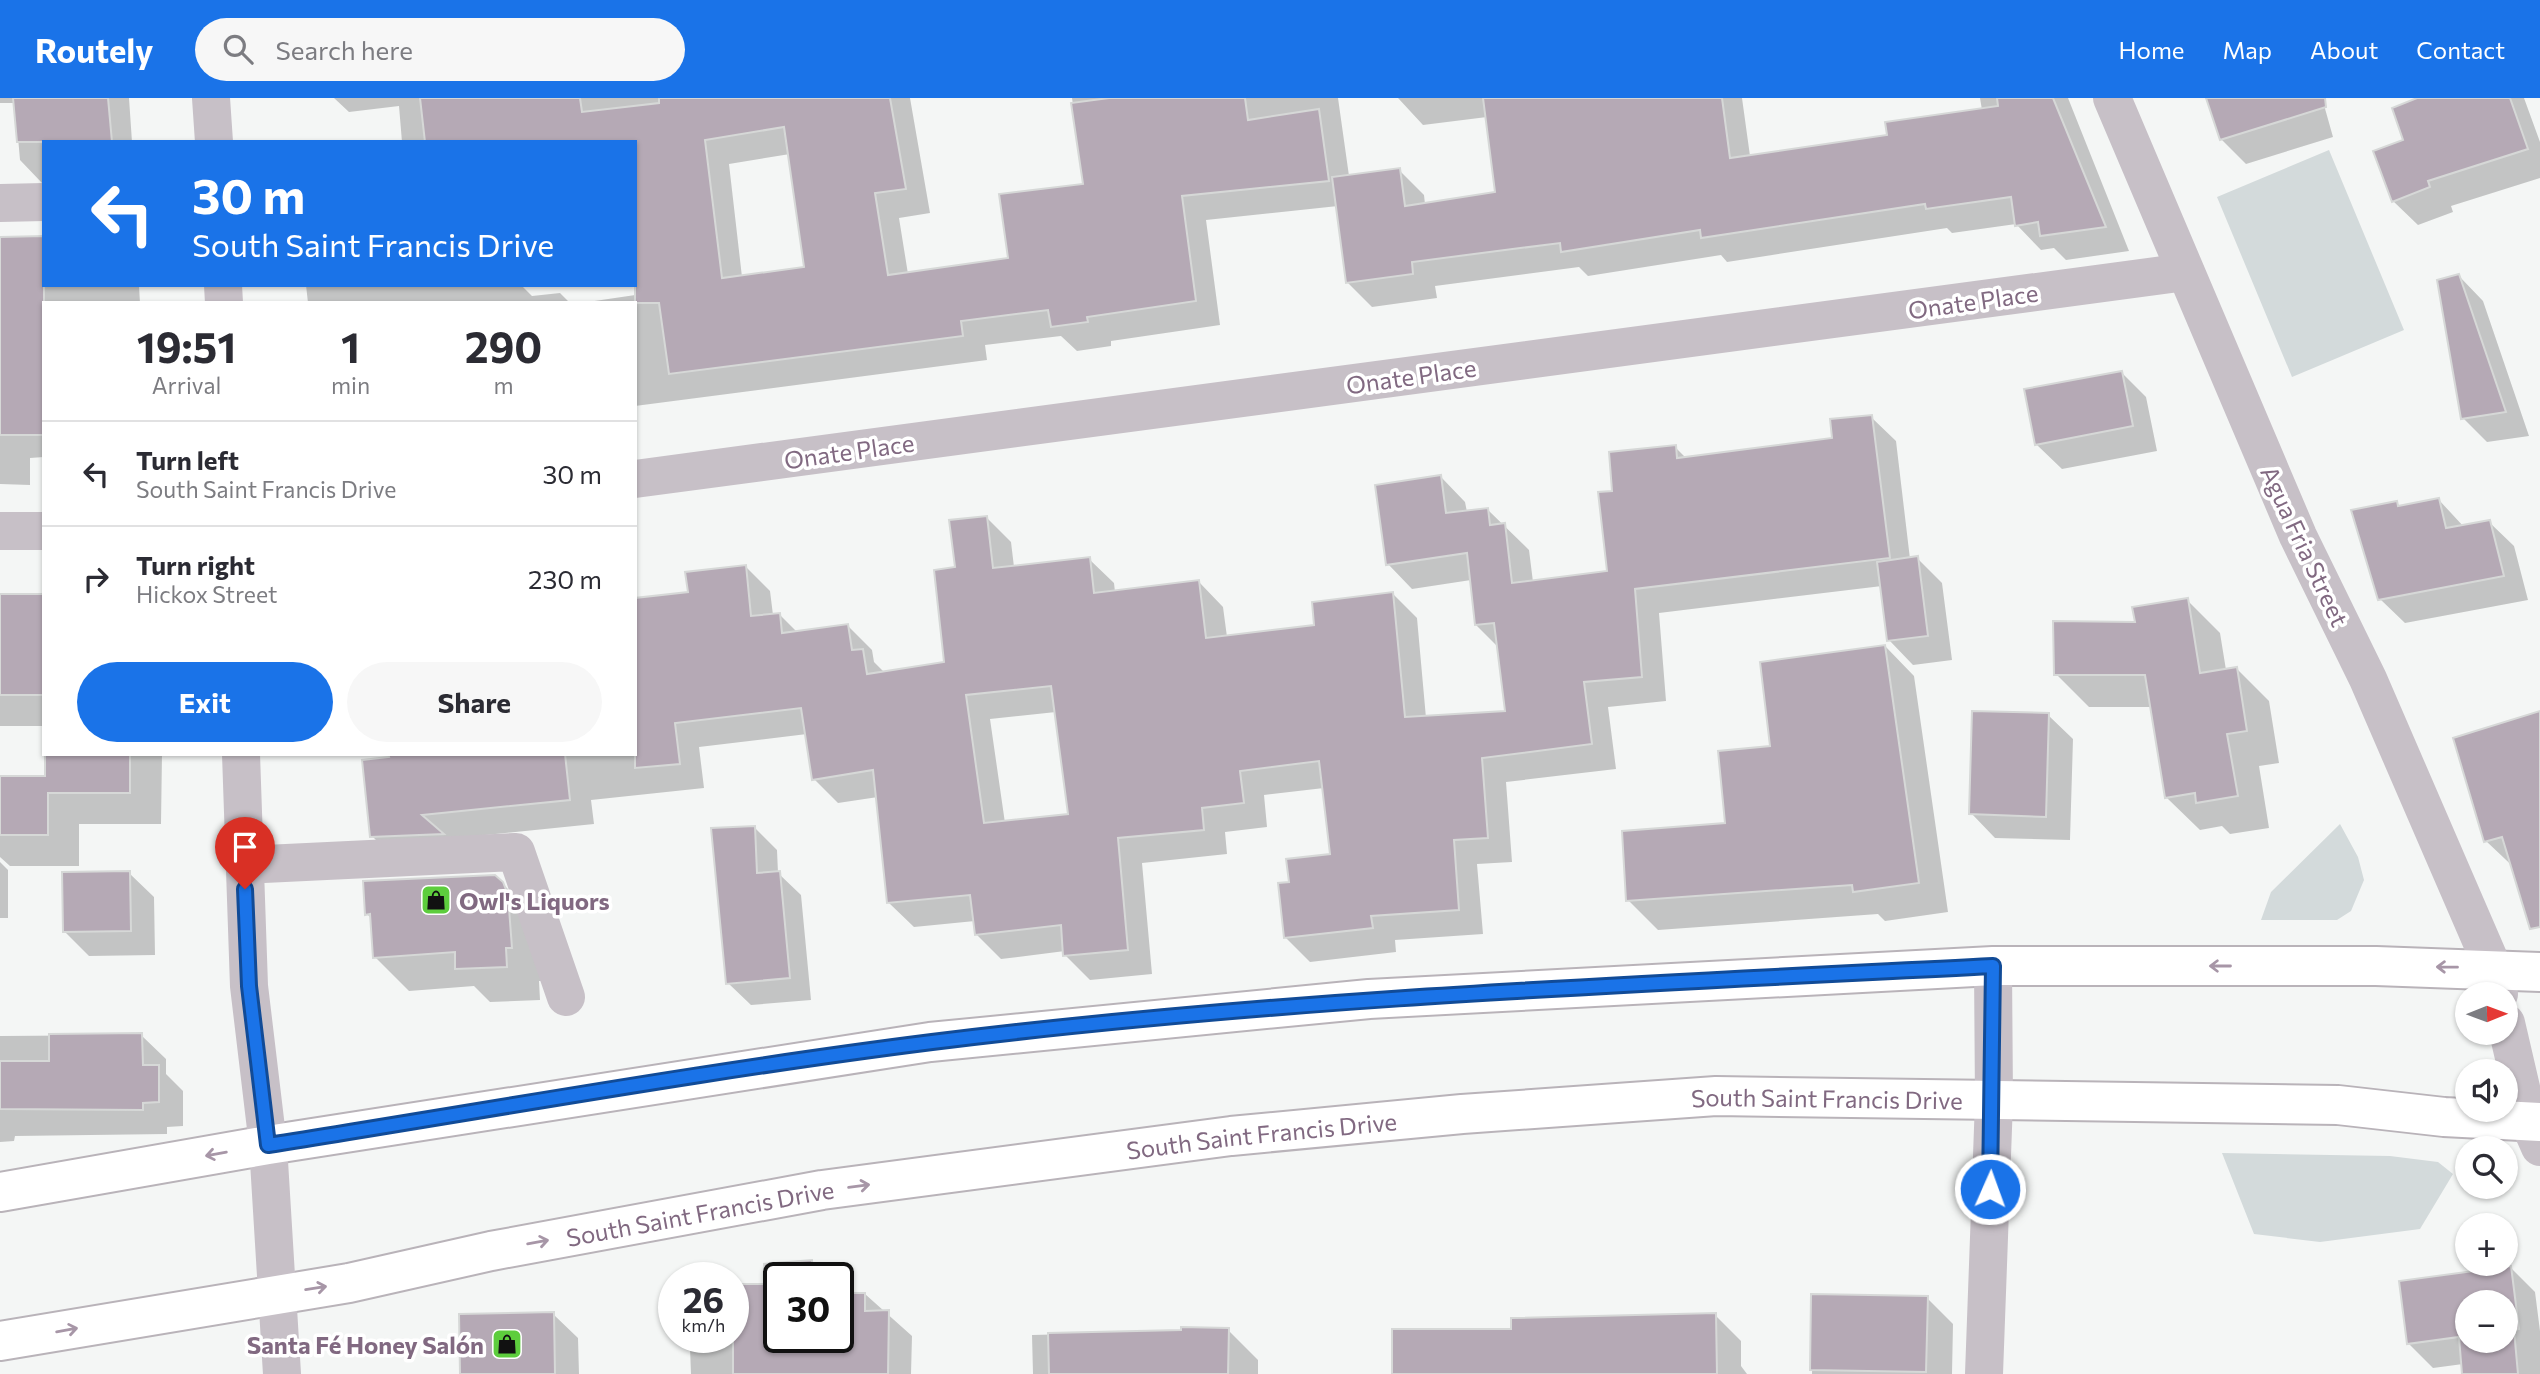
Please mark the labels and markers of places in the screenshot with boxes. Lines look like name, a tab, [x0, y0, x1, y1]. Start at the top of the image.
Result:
pin	[215, 817, 275, 889]
shop icon: Owl's Liquors	[419, 883, 453, 917]
place label: Owl's Liquors	[459, 886, 610, 915]
shop icon: Santa Fé Honey Salón	[490, 1327, 524, 1361]
place label: Santa Fé Honey Salón	[247, 1330, 484, 1359]

